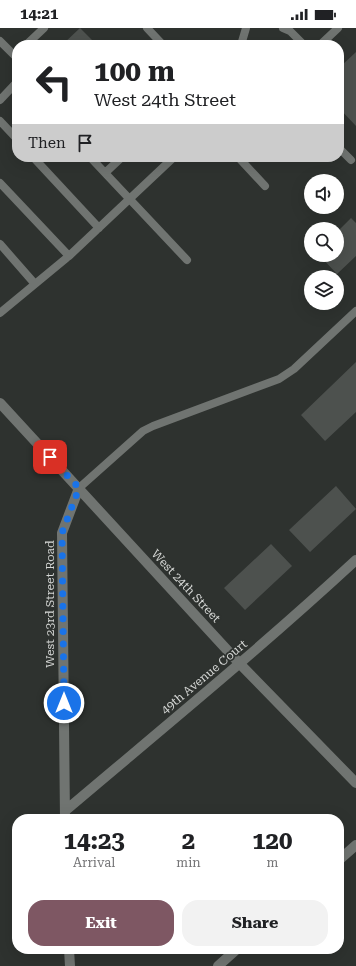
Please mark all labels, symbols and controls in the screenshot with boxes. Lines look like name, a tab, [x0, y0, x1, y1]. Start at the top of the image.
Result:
text: 14:21	[20, 5, 58, 23]
text: 100 m	[94, 55, 175, 88]
icon: left	[28, 56, 80, 108]
text: West 24th Street	[94, 89, 236, 110]
icon: arrive	[74, 132, 96, 154]
text: Then	[28, 134, 66, 152]
map controls	[304, 174, 344, 310]
button: sound	[304, 174, 344, 214]
button: search	[304, 222, 344, 262]
button: layers	[304, 270, 344, 310]
pin	[33, 440, 67, 474]
icon: arrive	[39, 446, 61, 468]
street label: West 23rd Street Road	[43, 540, 57, 668]
street label: West 24th Street	[149, 547, 224, 626]
street label: 49th Avenue Court	[158, 637, 250, 717]
position arrow	[43, 682, 85, 724]
text: 14:23	[64, 827, 125, 855]
text: 2	[182, 827, 195, 855]
text: 120	[252, 827, 293, 855]
text: Arrival	[73, 855, 115, 870]
text: min	[176, 855, 201, 870]
text: m	[266, 855, 278, 870]
button: Exit	[28, 900, 174, 946]
button: Share	[182, 900, 328, 946]

